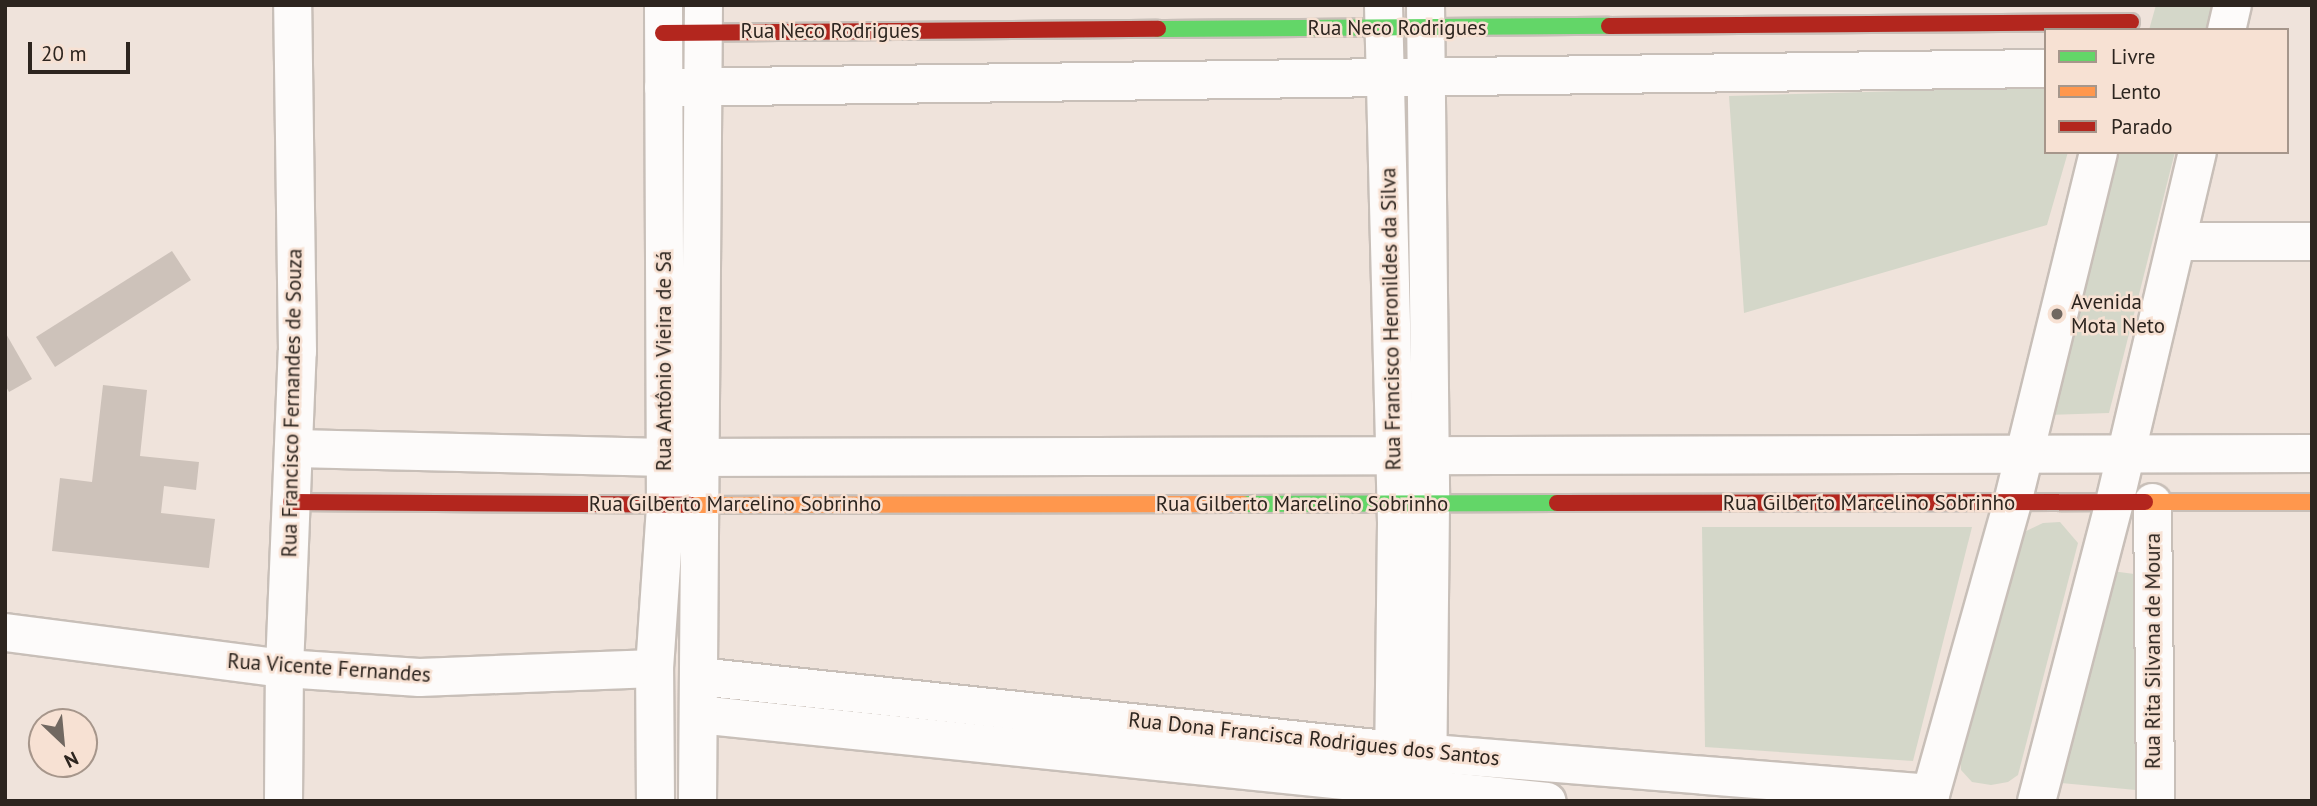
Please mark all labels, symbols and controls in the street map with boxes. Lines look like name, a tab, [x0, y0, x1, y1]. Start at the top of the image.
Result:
street label: Rua Neco Rodrigues	[1308, 15, 1486, 41]
street label: Rua Neco Rodrigues	[741, 18, 919, 44]
scale bar	[32, 28, 133, 72]
legend	[2044, 28, 2289, 154]
text: 20 m	[41, 40, 87, 67]
text: Livre	[2111, 43, 2155, 70]
text: Lento	[2111, 78, 2161, 105]
text: Parado	[2111, 113, 2173, 140]
street label: Rua Francisco Heronildes da Silva	[1376, 167, 1406, 471]
street label: Rua Francisco Fernandes de Souza	[277, 248, 307, 558]
street label: Rua Antônio Vieira de Sá	[651, 250, 677, 472]
place label: Avenida Mota Neto	[2071, 289, 2165, 339]
marker: Avenida Mota Neto	[2049, 306, 2065, 322]
street label: Rua Gilberto Marcelino Sobrinho	[1723, 490, 2015, 516]
street label: Rua Gilberto Marcelino Sobrinho	[589, 491, 881, 517]
street label: Rua Gilberto Marcelino Sobrinho	[1156, 491, 1448, 517]
street label: Rua Rita Silvana de Moura	[2140, 533, 2166, 769]
street label: Rua Vicente Fernandes	[226, 648, 432, 688]
street label: Rua Dona Francisca Rodrigues dos Santos	[1127, 707, 1501, 771]
north arrow	[28, 708, 98, 778]
text: N	[60, 747, 82, 774]

